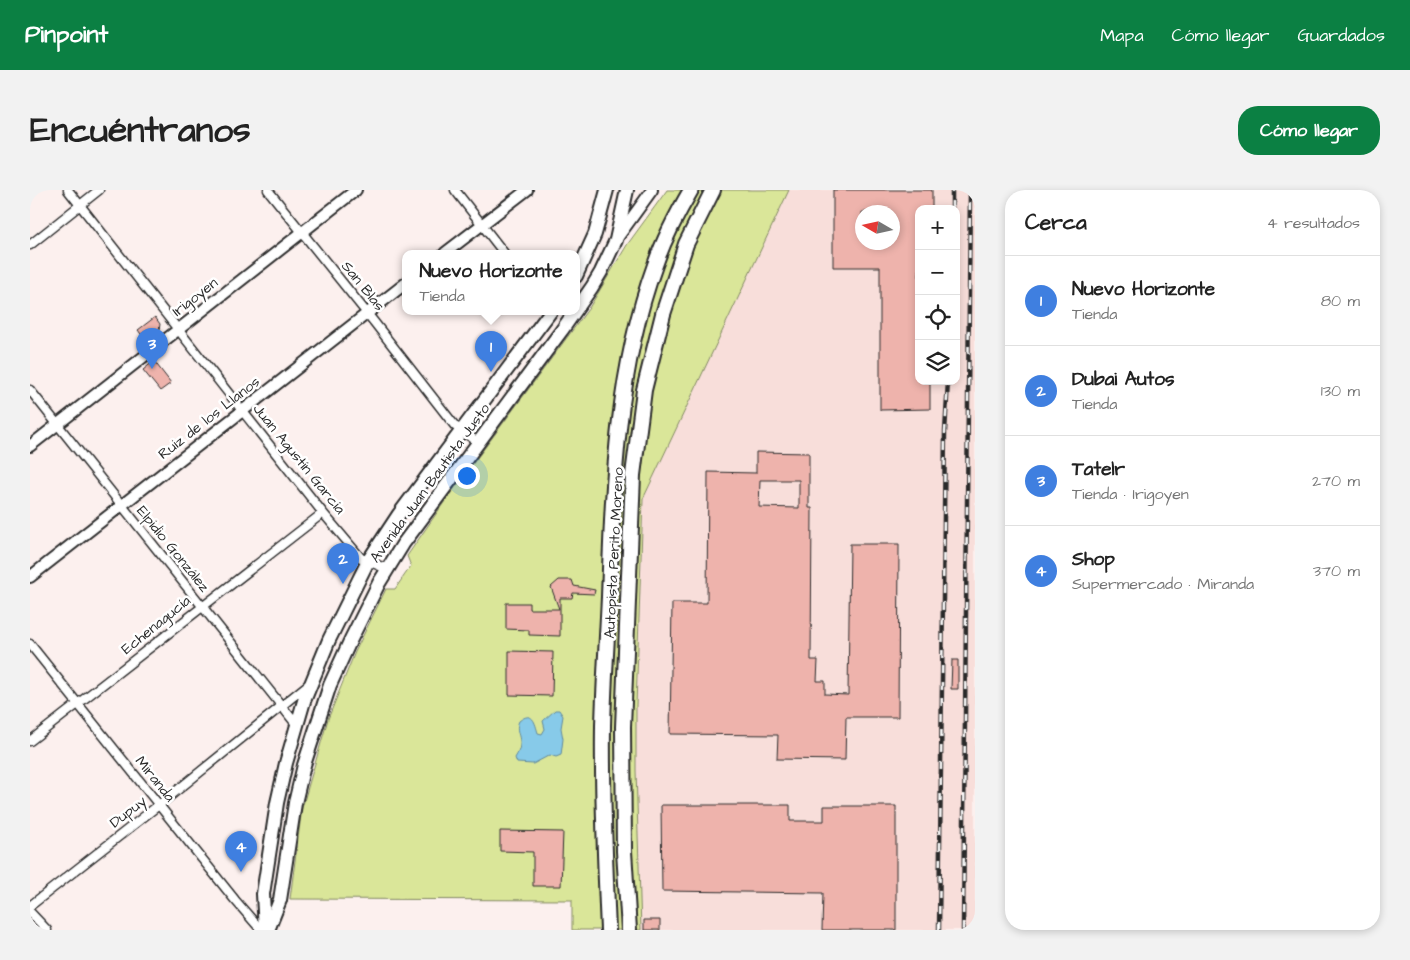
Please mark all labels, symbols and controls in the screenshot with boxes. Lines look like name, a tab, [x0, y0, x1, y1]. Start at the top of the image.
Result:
text: Pinpoint	[25, 18, 108, 52]
text: Mapa	[1100, 23, 1144, 48]
text: Cómo llegar	[1172, 23, 1270, 48]
text: Guardados	[1298, 23, 1385, 48]
text: Encuéntranos	[30, 106, 251, 155]
button: Cómo llegar	[1238, 106, 1380, 155]
north arrow	[855, 205, 900, 250]
map controls	[915, 205, 960, 385]
button: +	[915, 205, 960, 250]
text: Cerca	[1025, 208, 1087, 237]
text: 4 resultados	[1267, 212, 1360, 234]
popup	[402, 250, 580, 315]
button: −	[915, 250, 960, 295]
street label: San Blas	[336, 256, 390, 316]
text: Nuevo Horizonte	[419, 258, 563, 285]
street label: Irigoyen	[168, 272, 223, 322]
text: Nuevo Horizonte	[1072, 276, 1215, 303]
text: Tienda	[419, 285, 465, 307]
text: 1	[1040, 290, 1042, 312]
text: 80 m	[1321, 290, 1360, 312]
button: locate	[915, 295, 960, 340]
text: Tienda	[1072, 303, 1117, 325]
pin: 3	[136, 328, 168, 369]
pin: 1	[475, 331, 507, 372]
button: layers	[915, 340, 960, 385]
text: Dubai Autos	[1072, 366, 1175, 393]
street label: Ruiz de los Llanos	[154, 371, 265, 464]
text: 2	[1036, 380, 1046, 402]
text: 130 m	[1321, 380, 1360, 402]
text: Tienda	[1072, 393, 1117, 415]
street label: Juan Agustín García	[247, 399, 350, 520]
street label: Avenida Juan Bautista Justo	[365, 399, 495, 567]
text: Tatelr	[1072, 456, 1125, 483]
your location	[454, 463, 480, 489]
street label: Autopista Perito Moreno	[599, 466, 629, 639]
text: 3	[1037, 470, 1045, 492]
text: 270 m	[1312, 470, 1360, 492]
text: Tienda · Irigoyen	[1072, 483, 1189, 505]
street label: Elpidio González	[132, 501, 215, 597]
pin: 2	[327, 543, 359, 584]
text: Shop	[1072, 546, 1115, 573]
text: 4	[1036, 560, 1046, 582]
text: 370 m	[1313, 560, 1360, 582]
text: Supermercado · Miranda	[1072, 573, 1254, 595]
street label: Echenagucía	[117, 590, 196, 660]
street label: Miranda	[130, 752, 180, 807]
street label: Dupuy	[105, 791, 151, 834]
pin: 4	[225, 831, 257, 872]

